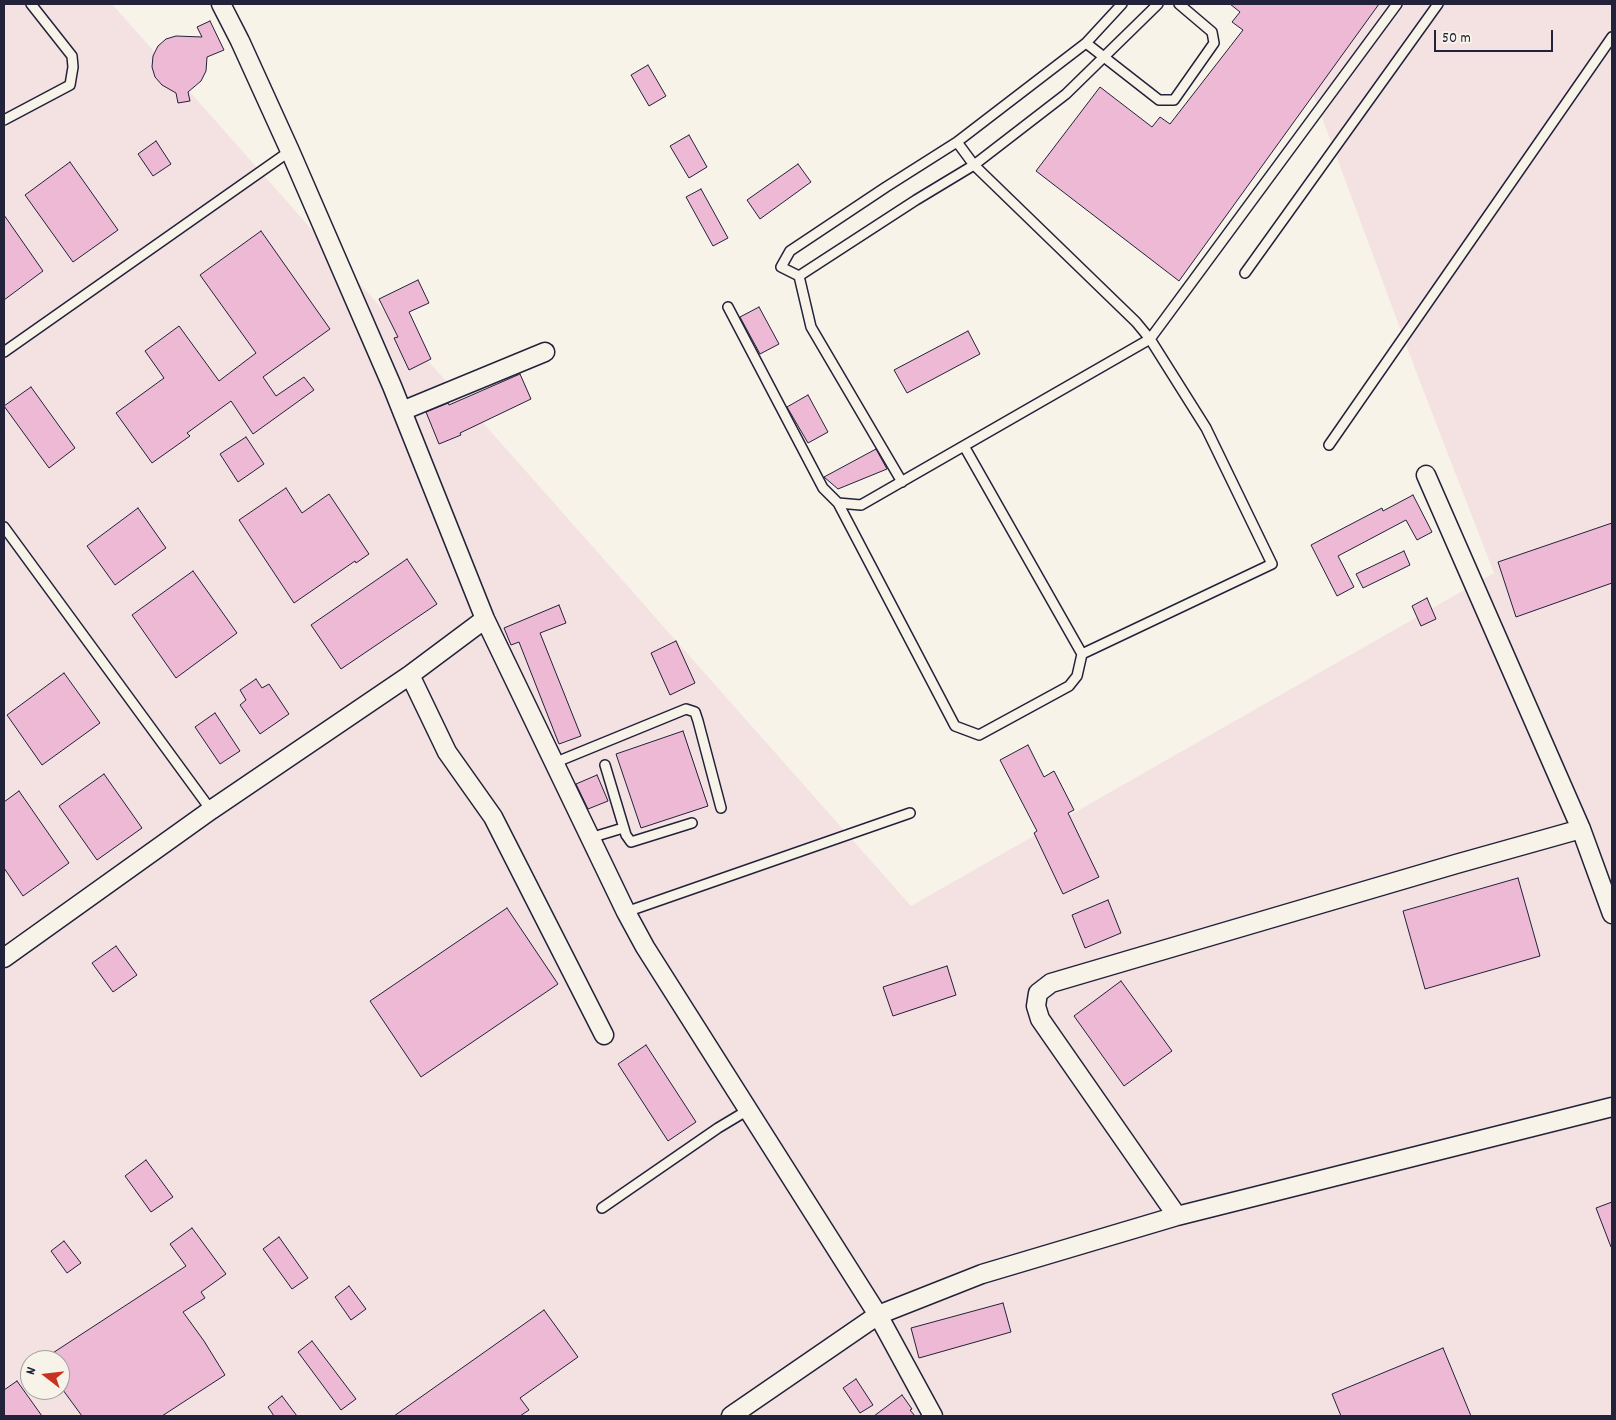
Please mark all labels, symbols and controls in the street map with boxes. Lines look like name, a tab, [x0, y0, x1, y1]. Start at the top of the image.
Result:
scale bar	[1436, 20, 1555, 52]
text: 50 m	[1442, 28, 1471, 50]
north arrow	[20, 1350, 70, 1400]
text: N	[21, 1365, 42, 1377]

